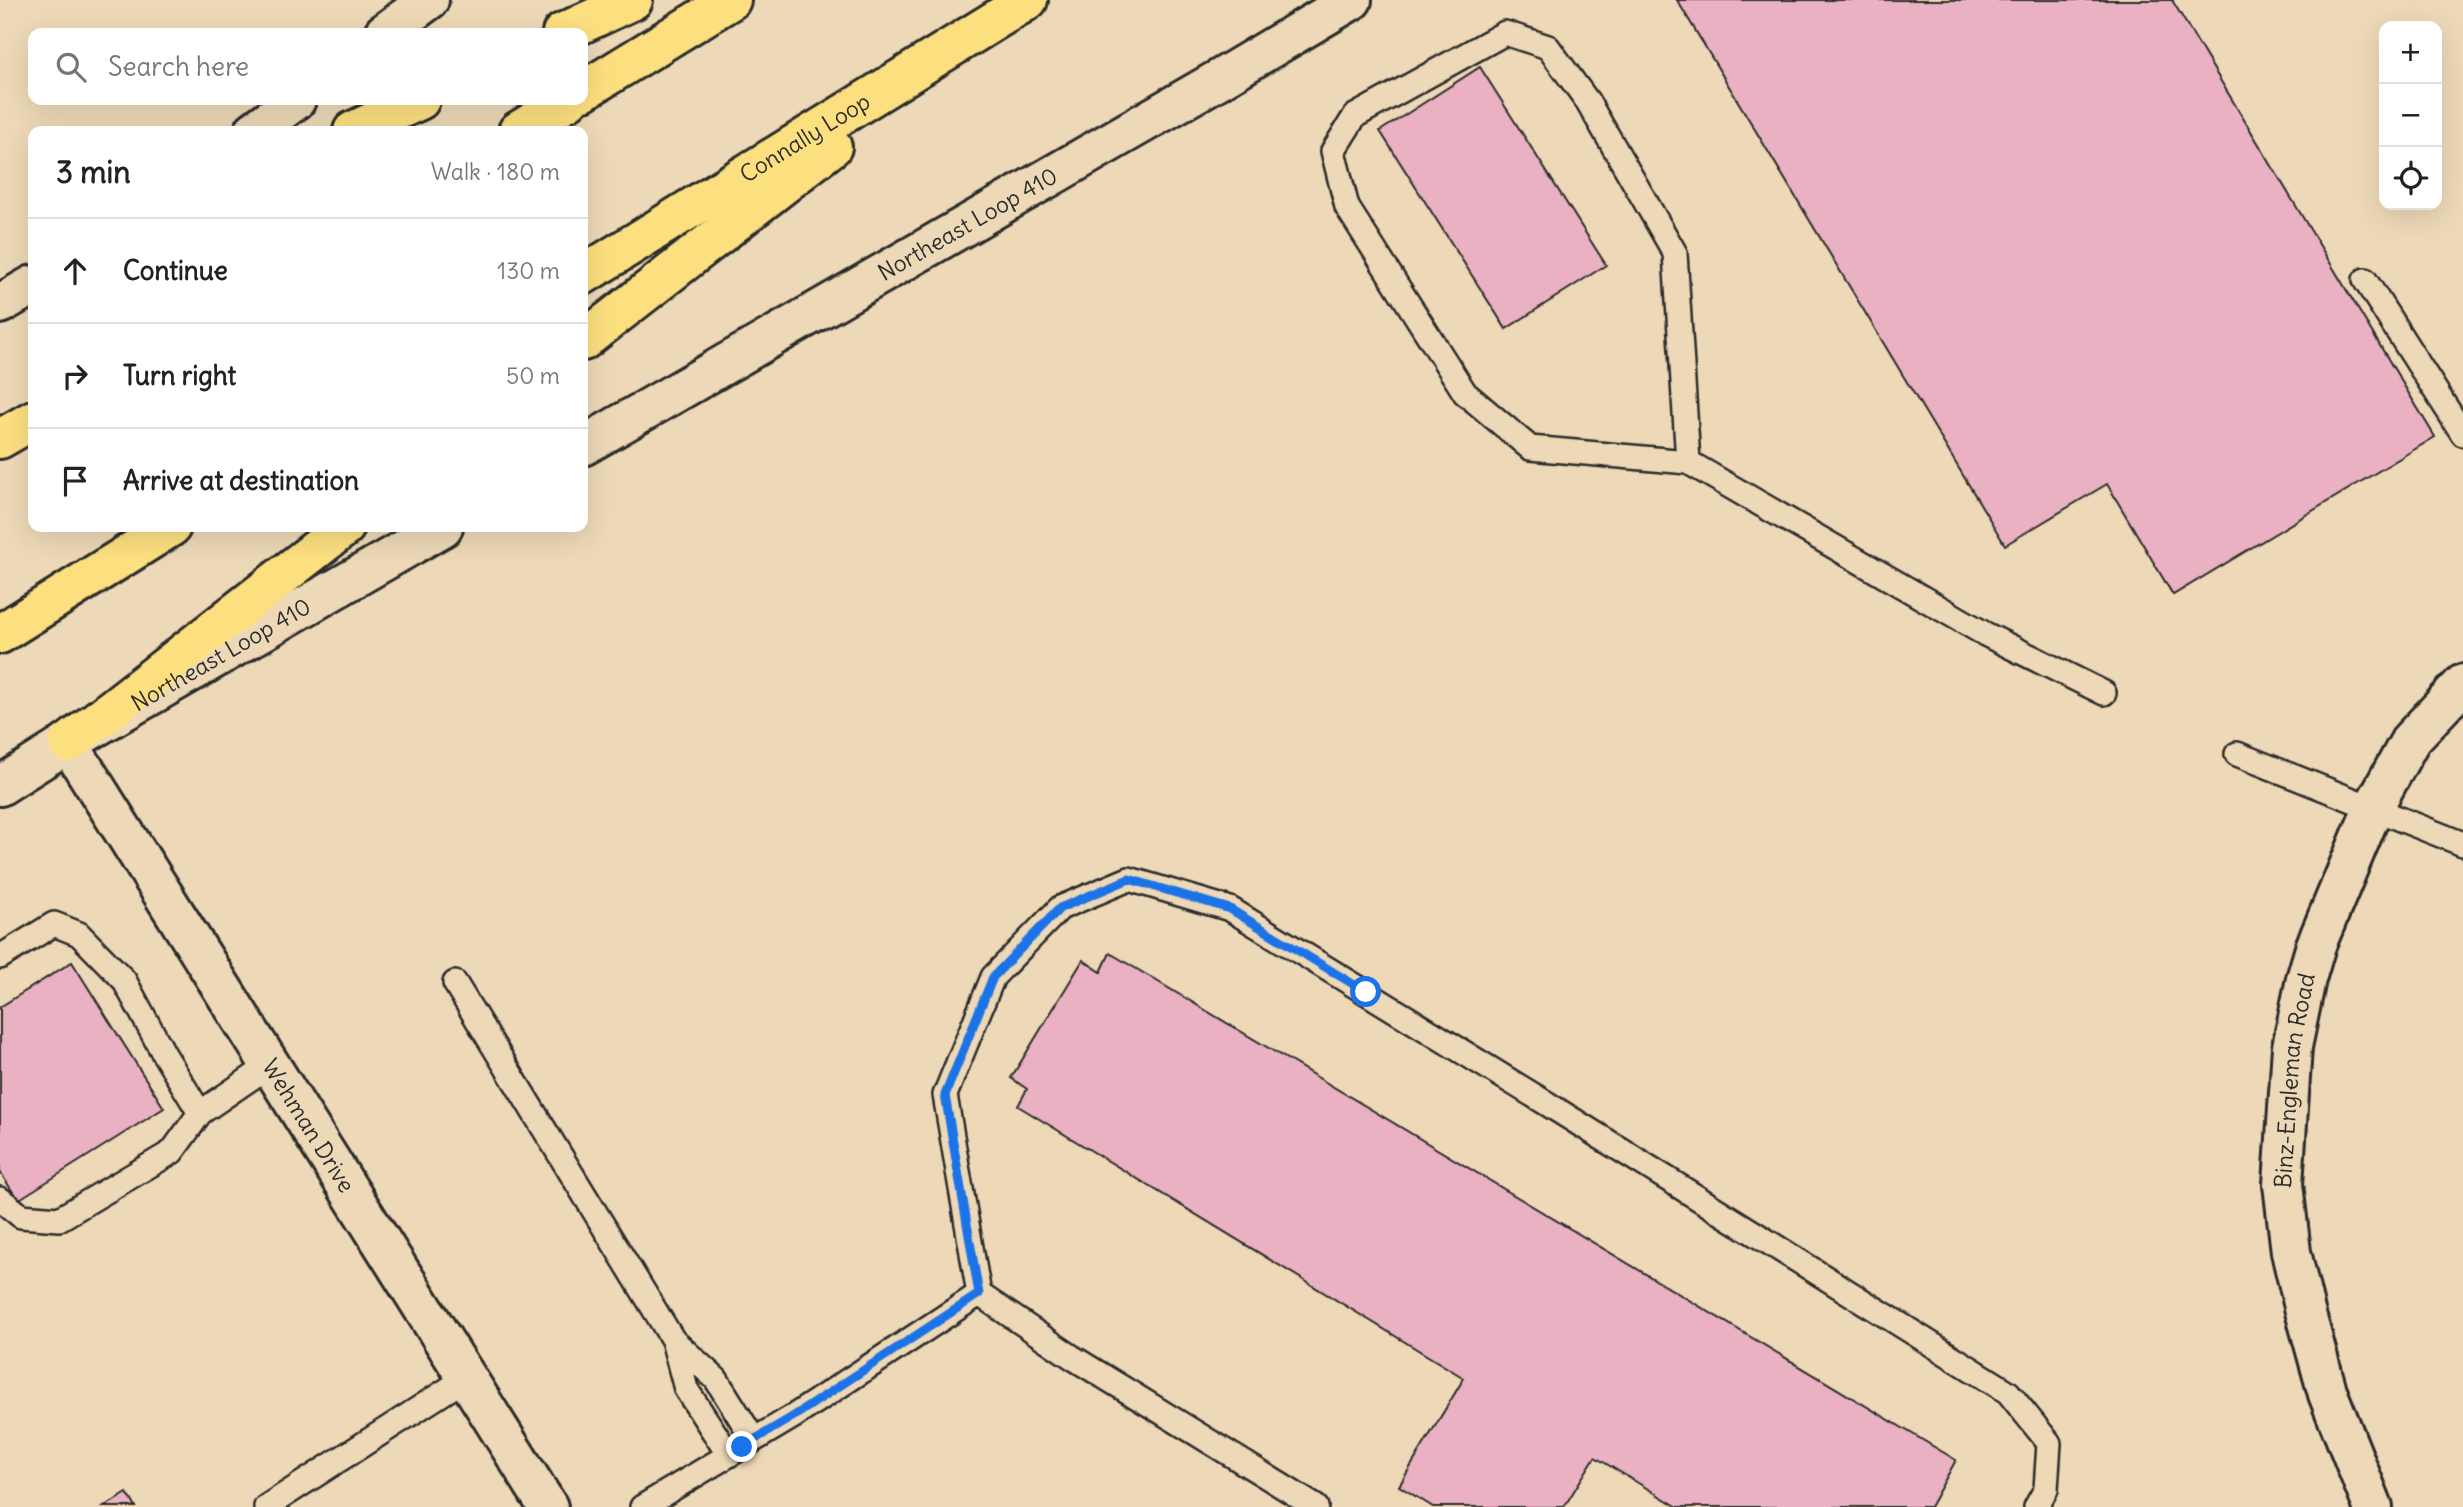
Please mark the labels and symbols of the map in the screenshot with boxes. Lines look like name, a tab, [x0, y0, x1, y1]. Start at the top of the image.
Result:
street label: Connally Loop	[734, 86, 875, 189]
street label: Northeast Loop 410	[872, 161, 1062, 287]
street label: Northeast Loop 410	[126, 591, 316, 718]
street label: Binz-Engleman Road	[2268, 970, 2321, 1189]
route start	[1350, 976, 1381, 1007]
street label: Wehman Drive	[256, 1053, 362, 1198]
route end	[726, 1431, 757, 1462]

